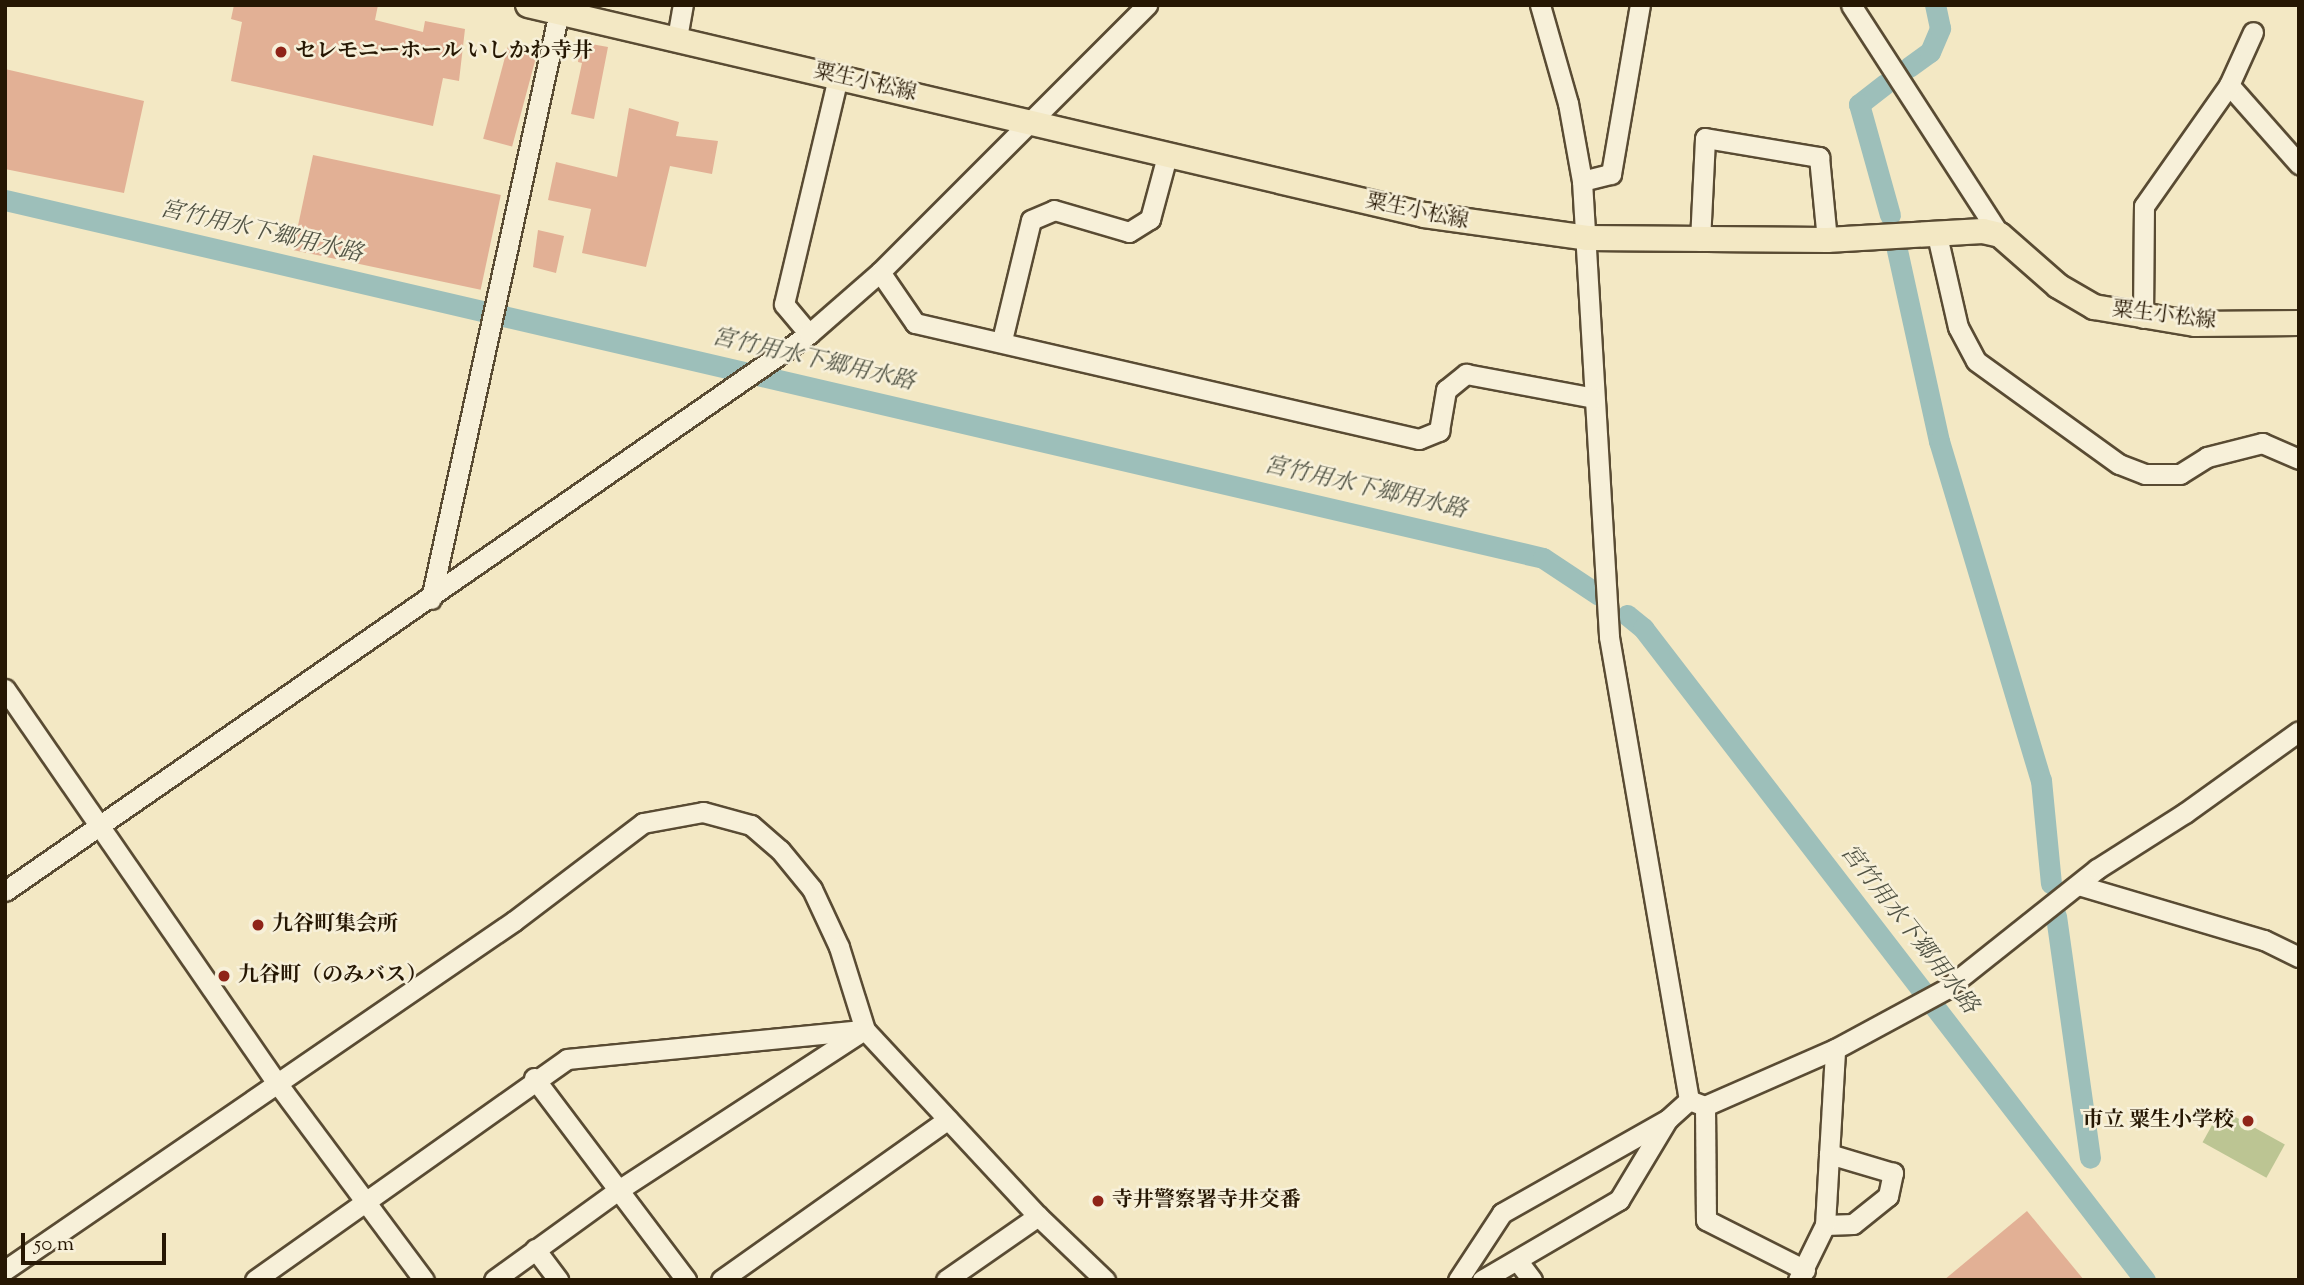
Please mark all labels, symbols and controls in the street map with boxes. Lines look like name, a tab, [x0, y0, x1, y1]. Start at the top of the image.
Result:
place label: セレモニーホール いしかわ寺井	[295, 39, 593, 65]
marker: セレモニーホール いしかわ寺井	[273, 44, 289, 60]
street label: 粟生小松線	[811, 59, 919, 107]
street label: 粟生小松線	[1363, 189, 1471, 235]
water label: 宮竹用水下郷用水路	[157, 196, 365, 270]
street label: 粟生小松線	[2110, 297, 2218, 335]
water label: 宮竹用水下郷用水路	[709, 324, 917, 398]
water label: 宮竹用水下郷用水路	[1261, 452, 1469, 526]
water label: 宮竹用水下郷用水路	[1833, 840, 1983, 1020]
place label: 九谷町集会所	[272, 912, 398, 938]
marker: 九谷町集会所	[250, 917, 266, 933]
place label: 九谷町（のみバス）	[238, 963, 427, 989]
marker: 九谷町（のみバス）	[216, 968, 232, 984]
place label: 市立 粟生小学校	[2083, 1108, 2234, 1134]
marker: 市立 粟生小学校	[2240, 1113, 2256, 1129]
place label: 寺井警察署寺井交番	[1112, 1188, 1301, 1214]
marker: 寺井警察署寺井交番	[1090, 1193, 1106, 1209]
scale bar	[24, 1218, 170, 1262]
text: 50 m	[34, 1230, 74, 1260]

